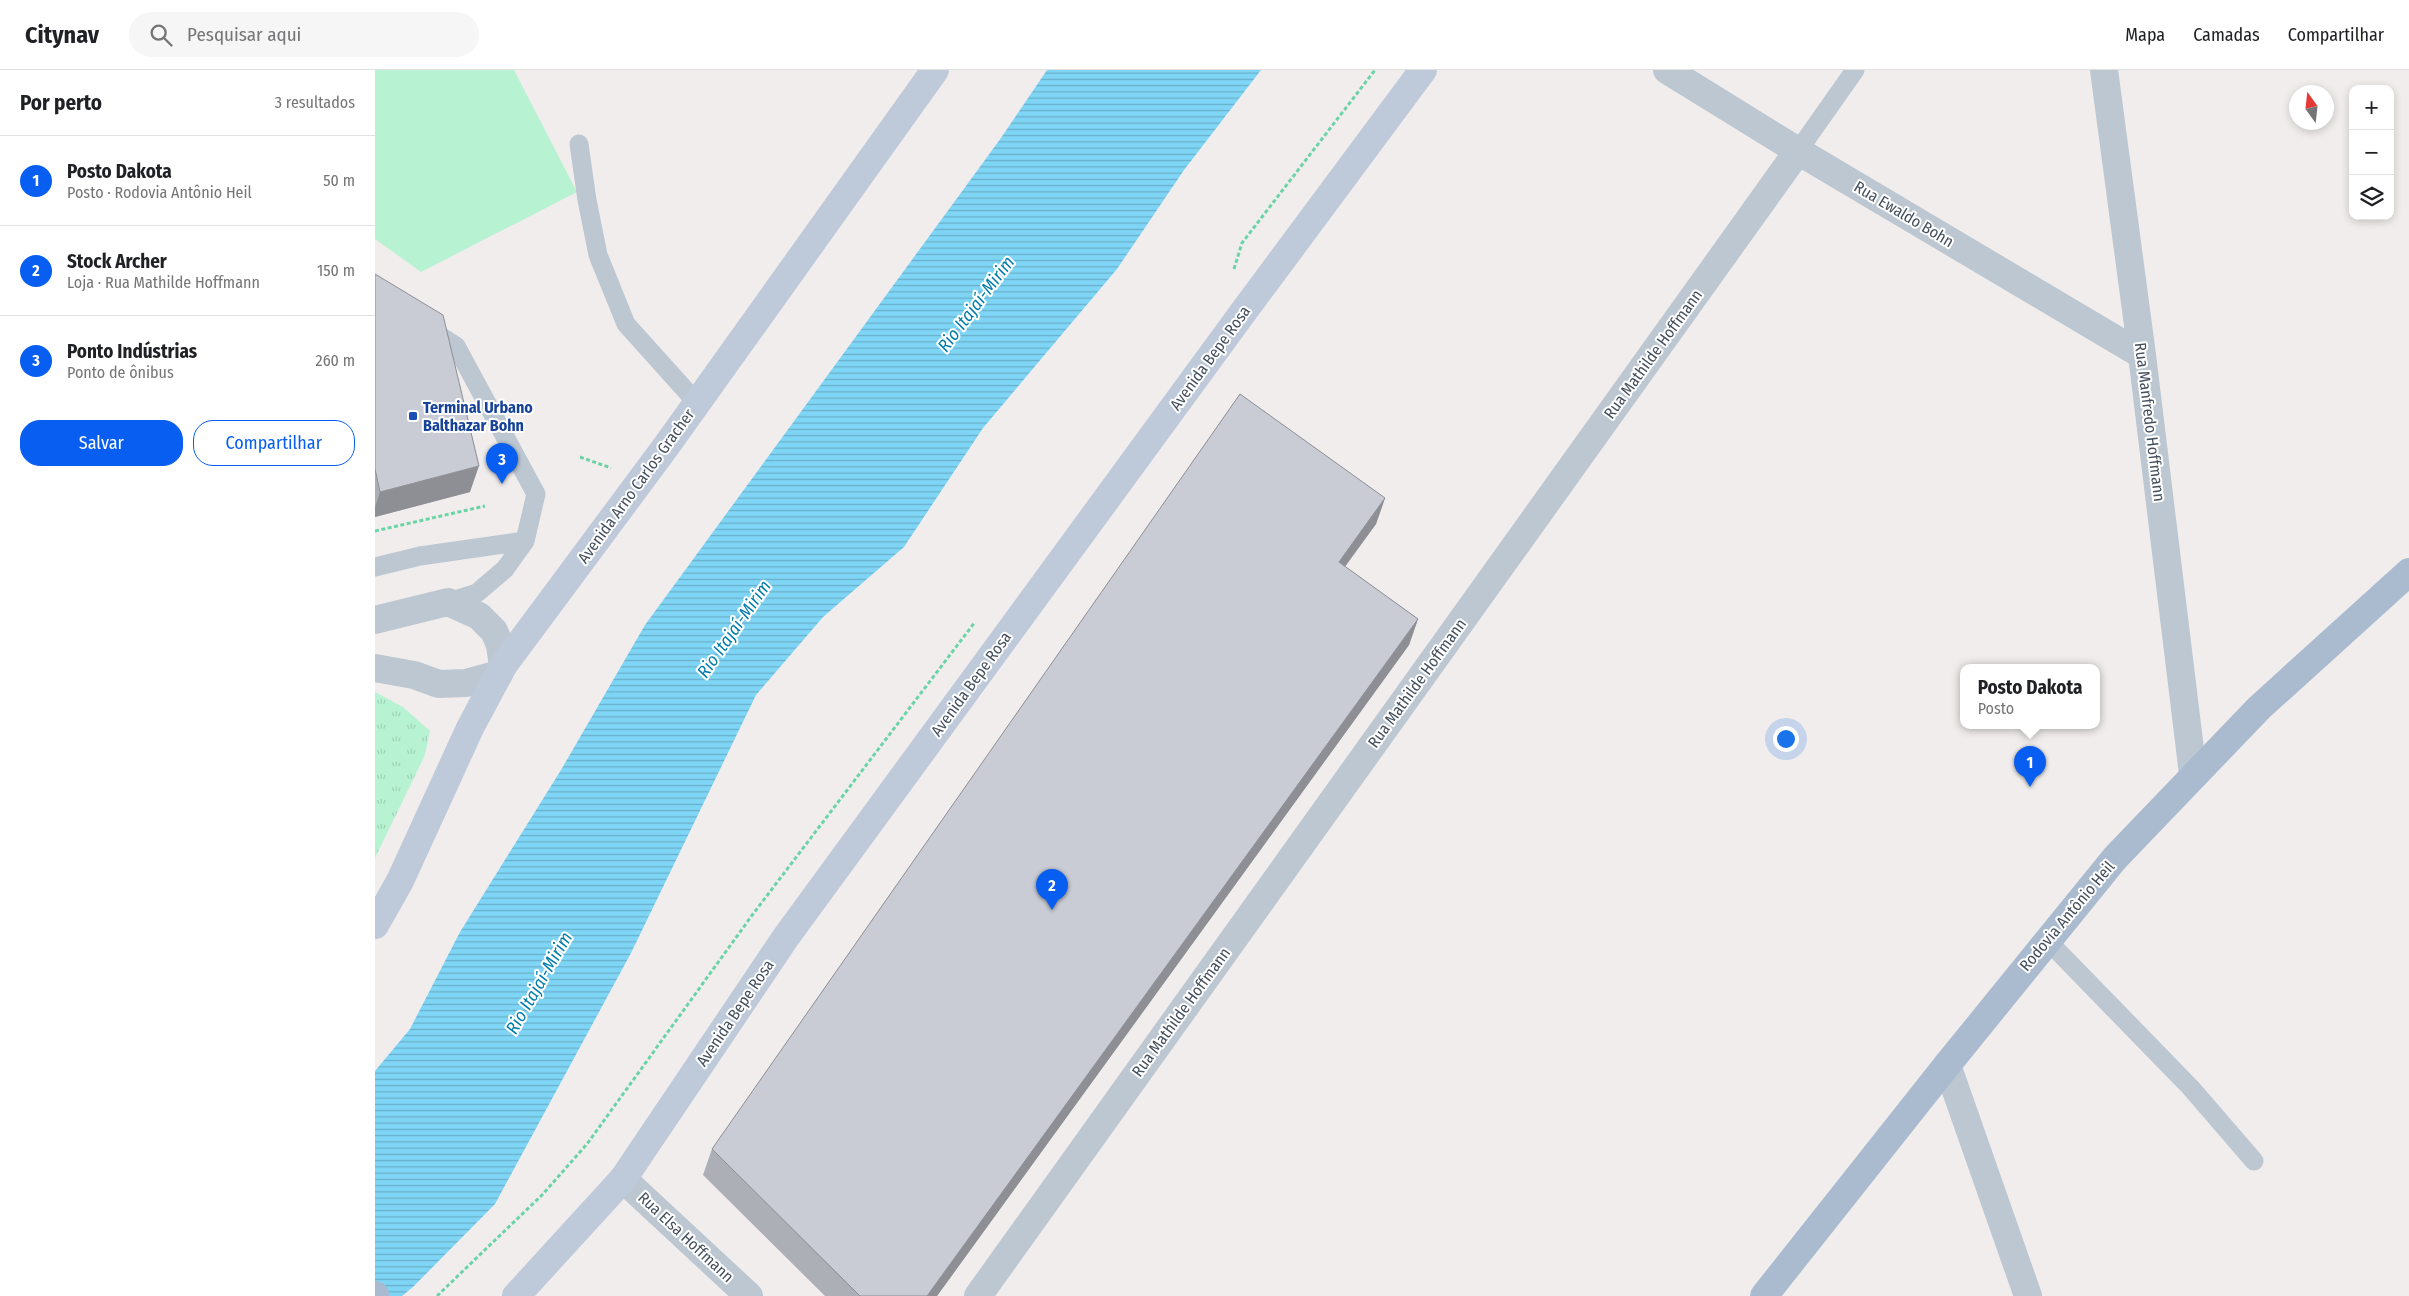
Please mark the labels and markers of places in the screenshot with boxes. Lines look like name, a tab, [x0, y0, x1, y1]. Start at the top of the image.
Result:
place label: Terminal Urbano Balthazar Bohn	[423, 398, 533, 435]
marker: Terminal Urbano Balthazar Bohn	[407, 410, 419, 422]
pin: 3	[486, 443, 518, 484]
pin: 1	[2014, 746, 2046, 787]
pin: 2	[1036, 869, 1068, 910]

